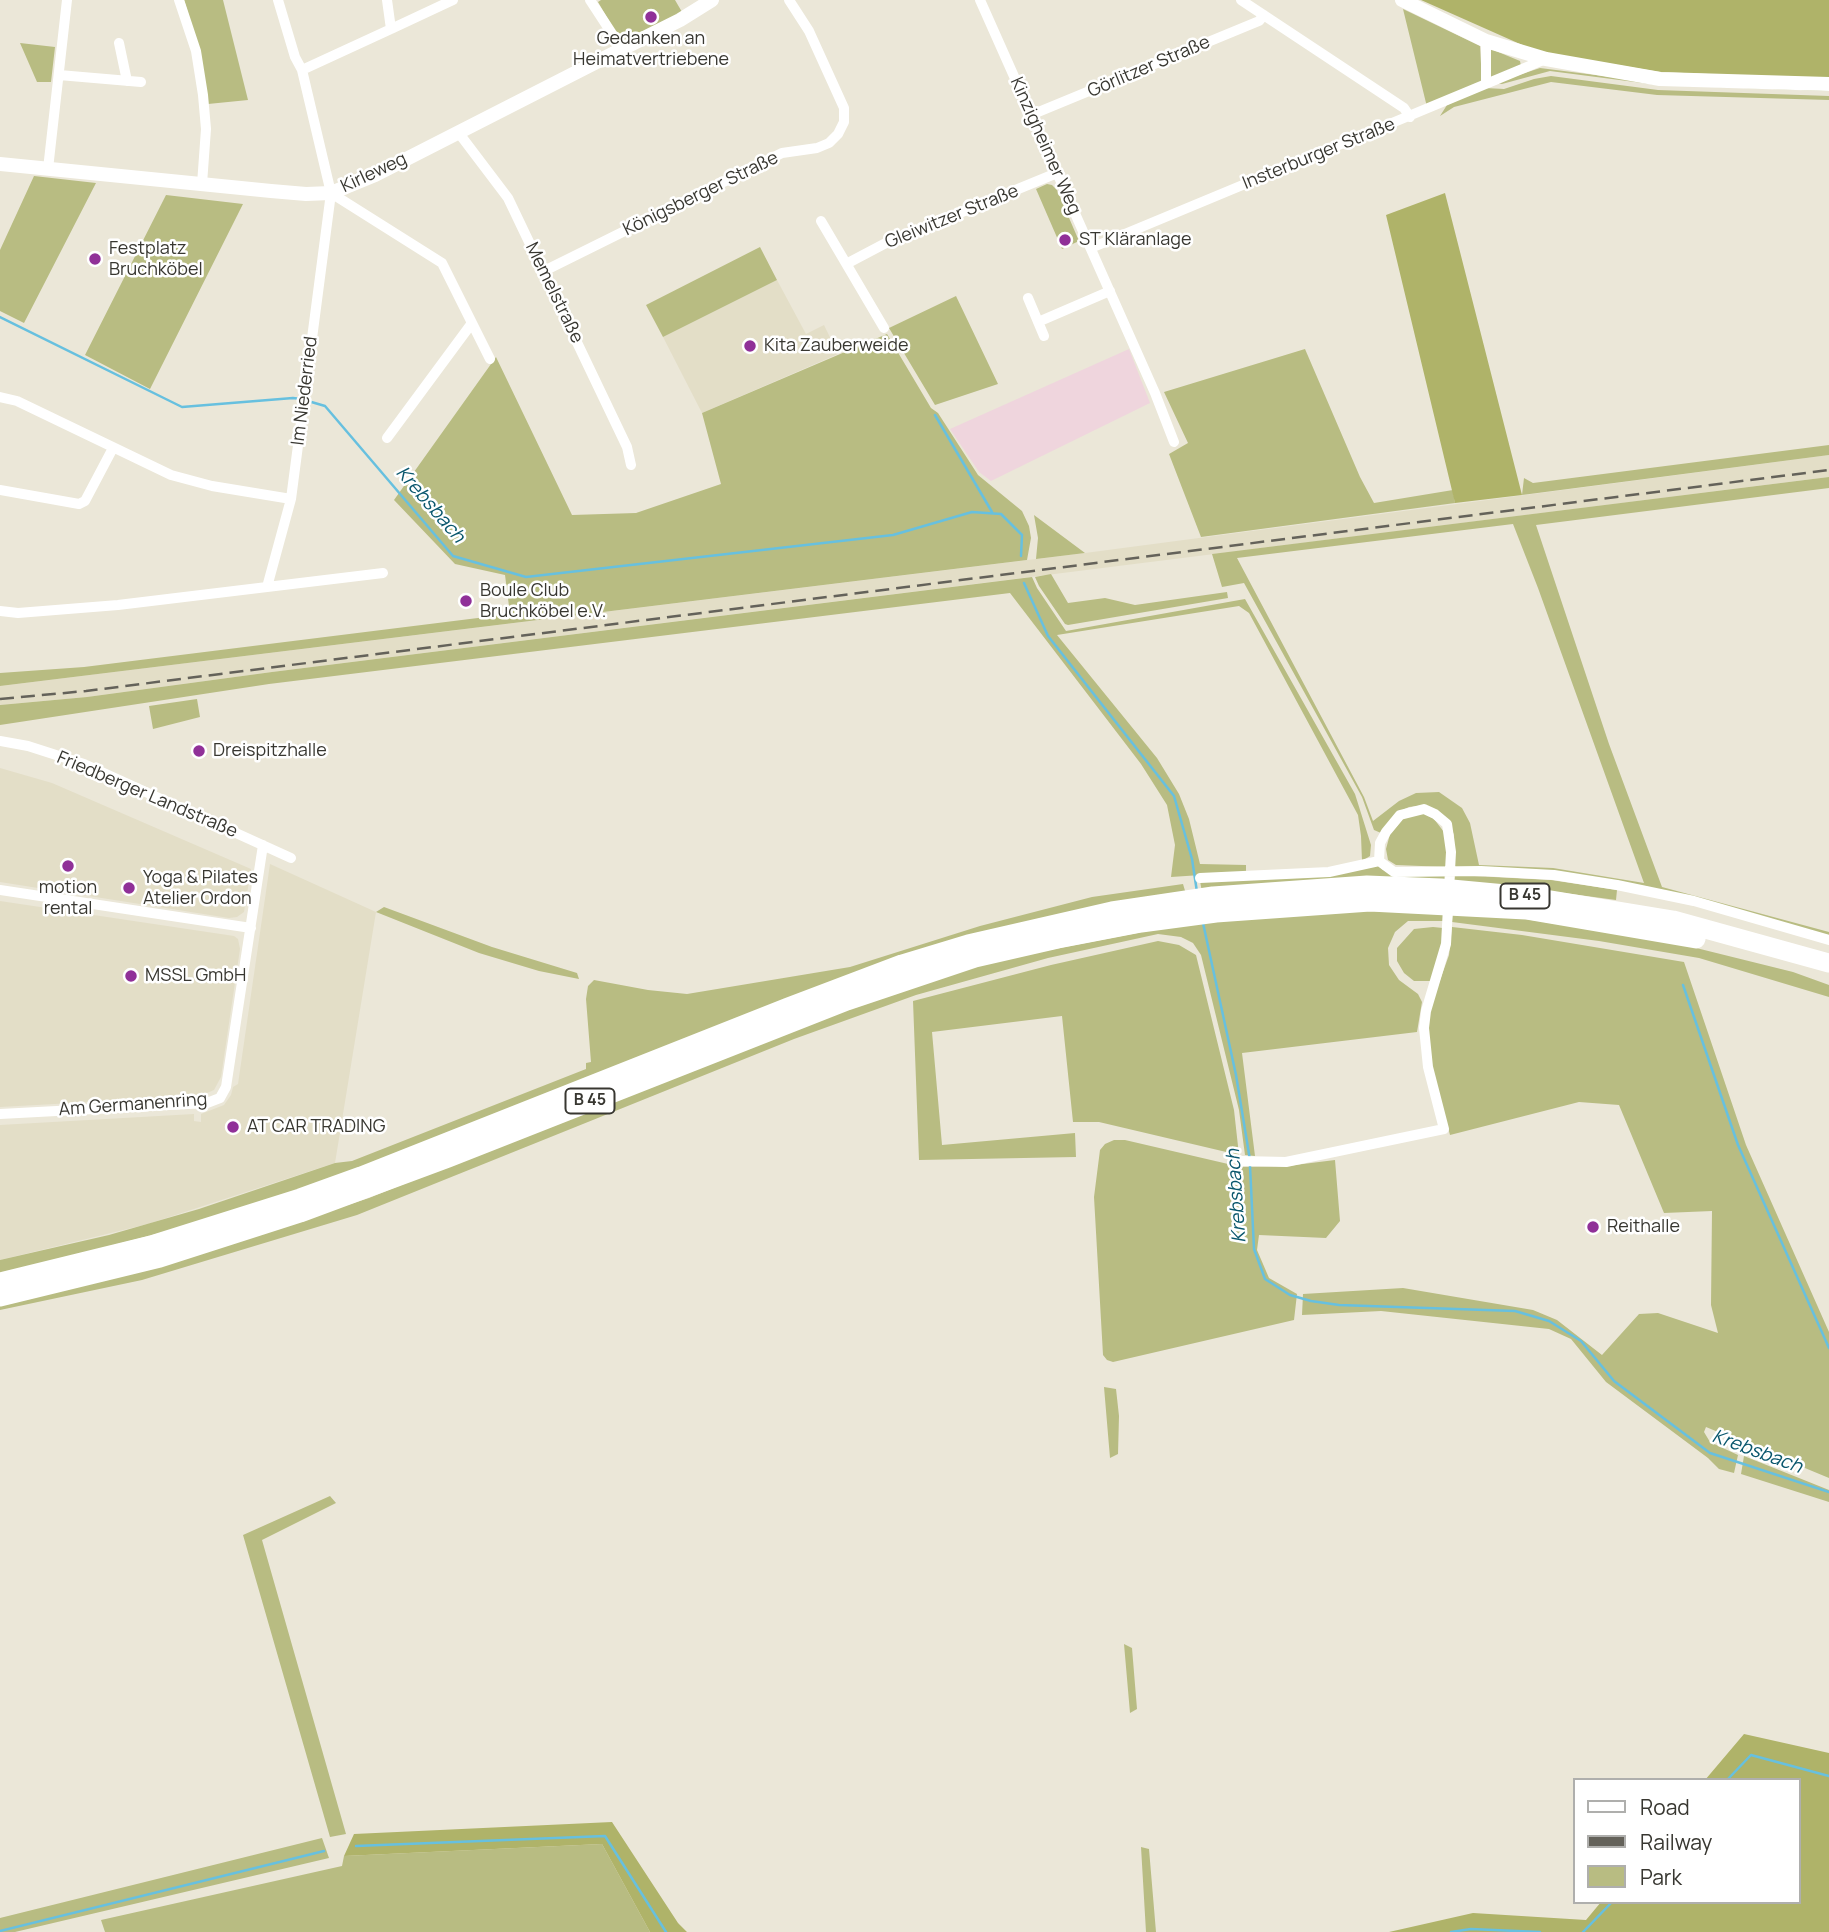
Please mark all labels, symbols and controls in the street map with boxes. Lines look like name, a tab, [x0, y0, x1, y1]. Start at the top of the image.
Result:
marker: Gedanken an Heimatvertriebene	[643, 9, 659, 25]
place label: Gedanken an Heimatvertriebene	[573, 28, 729, 70]
street label: Görlitzer Straße	[1085, 32, 1213, 102]
street label: Kinzigheimer Weg	[1005, 74, 1085, 218]
street label: Insterburger Straße	[1240, 114, 1398, 194]
street label: Königsberger Straße	[620, 147, 782, 241]
street label: Kirleweg	[338, 148, 410, 198]
street label: Gleiwitzer Straße	[882, 180, 1022, 254]
place label: ST Kläranlage	[1079, 229, 1192, 251]
marker: ST Kläranlage	[1057, 232, 1073, 248]
place label: Festplatz Bruchköbel	[109, 238, 203, 280]
street label: Memelstraße	[520, 239, 588, 347]
marker: Festplatz Bruchköbel	[87, 251, 103, 267]
street label: Im Niederried	[288, 335, 322, 447]
place label: Kita Zauberweide	[764, 335, 908, 357]
marker: Kita Zauberweide	[742, 338, 758, 354]
water label: Krebsbach	[391, 462, 469, 548]
place label: Boule Club Bruchköbel e.V.	[480, 580, 606, 622]
marker: Boule Club Bruchköbel e.V.	[458, 593, 474, 609]
place label: Dreispitzhalle	[213, 740, 327, 762]
marker: Dreispitzhalle	[191, 743, 207, 759]
street label: Friedberger Landstraße	[53, 747, 241, 843]
marker: motion rental	[60, 858, 76, 874]
place label: Yoga & Pilates Atelier Ordon	[143, 867, 258, 910]
place label: motion rental	[39, 877, 97, 920]
marker: Yoga & Pilates Atelier Ordon	[121, 880, 137, 896]
road number: B 45	[1500, 884, 1550, 908]
place label: MSSL GmbH	[145, 965, 246, 987]
marker: MSSL GmbH	[123, 968, 139, 984]
road number: B 45	[566, 1088, 614, 1114]
street label: Am Germanenring	[58, 1089, 208, 1121]
place label: AT CAR TRADING	[247, 1116, 385, 1138]
marker: AT CAR TRADING	[225, 1119, 241, 1135]
water label: Krebsbach	[1222, 1148, 1252, 1244]
place label: Reithalle	[1607, 1216, 1680, 1238]
marker: Reithalle	[1585, 1219, 1601, 1235]
water label: Krebsbach	[1709, 1425, 1805, 1479]
legend	[1574, 1778, 1801, 1904]
text: Road	[1640, 1793, 1690, 1821]
text: Railway	[1640, 1828, 1712, 1856]
text: Park	[1640, 1863, 1682, 1891]

